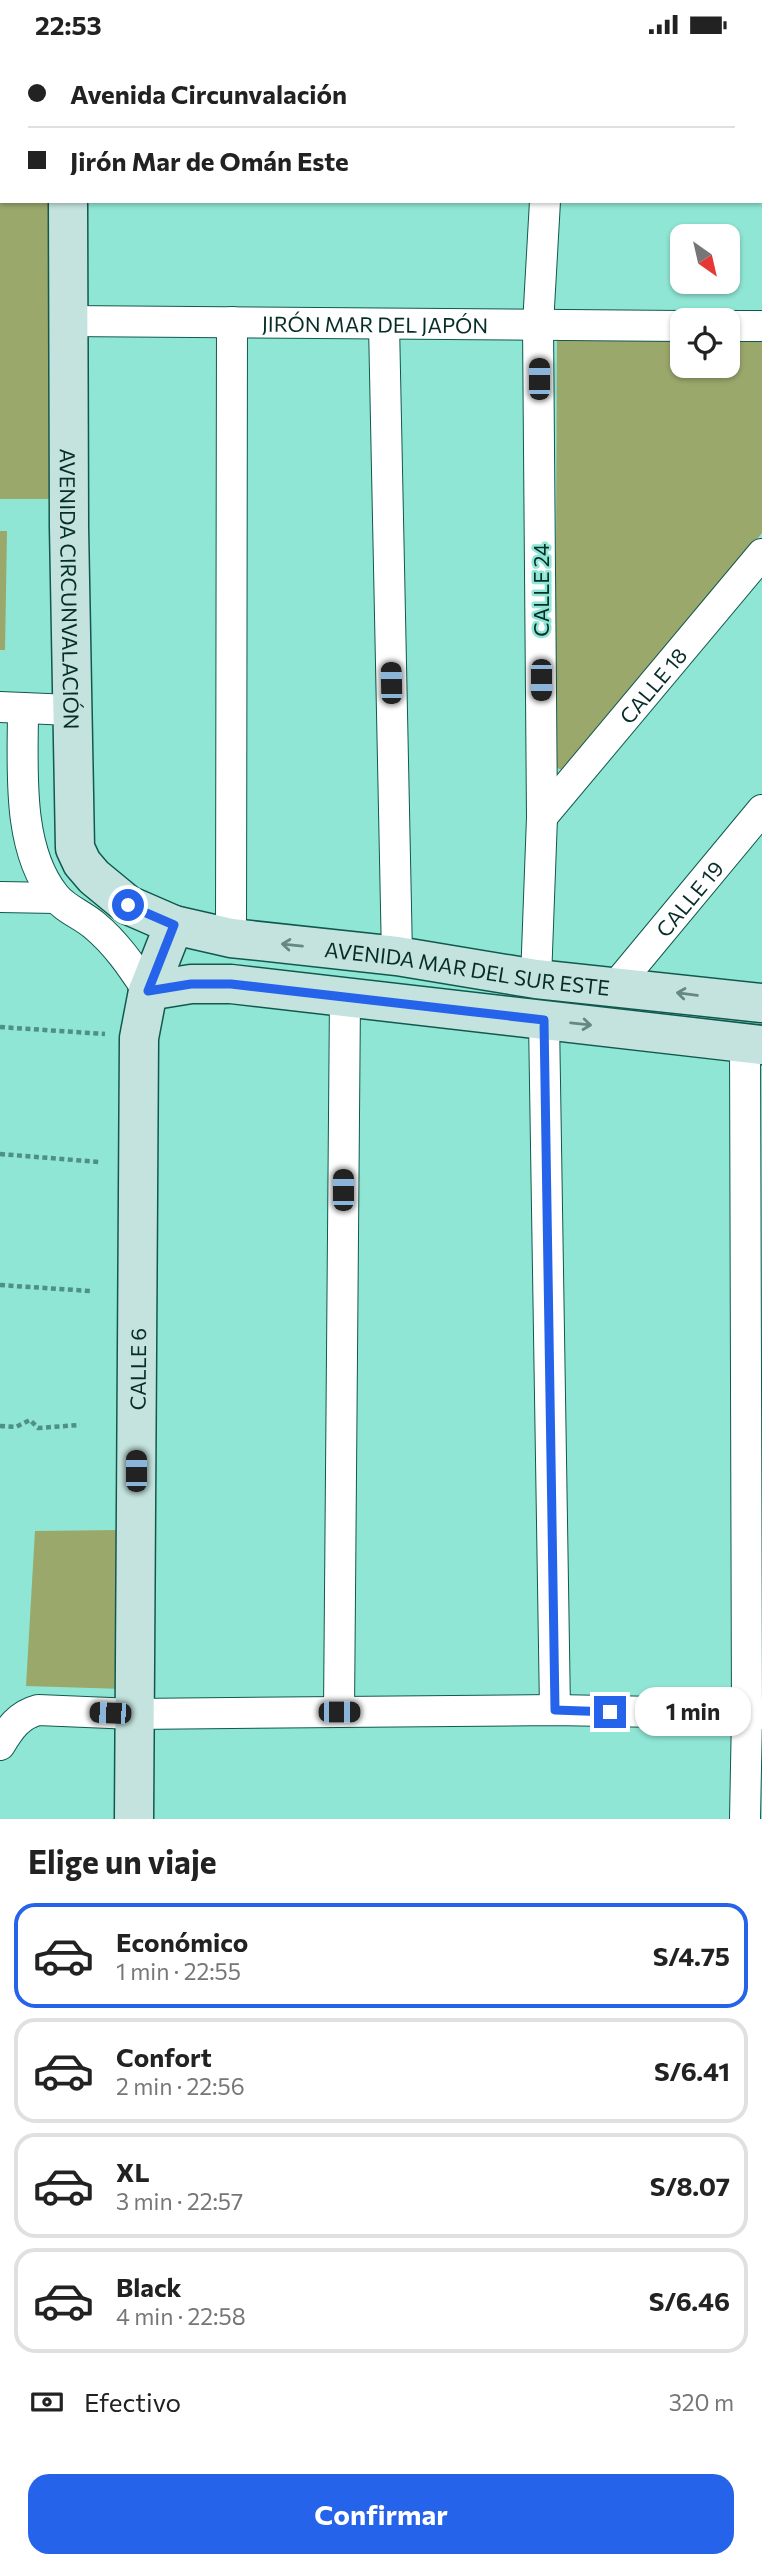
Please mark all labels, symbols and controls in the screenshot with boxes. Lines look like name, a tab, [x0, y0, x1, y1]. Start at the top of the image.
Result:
text: 22:53	[35, 9, 102, 40]
text: Avenida Circunvalación	[70, 78, 347, 109]
text: Jirón Mar de Omán Este	[70, 145, 349, 176]
north arrow	[670, 224, 740, 294]
map controls	[670, 224, 740, 378]
button: locate	[670, 308, 740, 378]
street label: JIRÓN MAR DEL JAPÓN	[262, 310, 488, 337]
car	[529, 358, 550, 400]
street label: AVENIDA CIRCUNVALACIÓN	[56, 448, 85, 730]
street label: CALLE 24	[528, 543, 553, 637]
street label: CALLE 18	[614, 642, 691, 728]
car	[531, 659, 552, 701]
car	[381, 662, 402, 704]
street label: CALLE 19	[650, 855, 728, 941]
route start	[112, 889, 144, 921]
street label: AVENIDA MAR DEL SUR ESTE	[323, 936, 611, 999]
one-way arrow	[281, 938, 304, 951]
one-way arrow	[677, 988, 699, 1001]
one-way arrow	[569, 1018, 592, 1031]
car	[333, 1169, 354, 1211]
street label: CALLE 6	[124, 1328, 150, 1410]
car	[126, 1450, 147, 1492]
callout: 1 min	[634, 1687, 750, 1737]
route end	[594, 1696, 626, 1728]
text: 1 min	[666, 1697, 720, 1725]
car	[89, 1702, 132, 1724]
car	[319, 1702, 361, 1723]
text: Elige un viaje	[28, 1841, 217, 1881]
icon: car	[32, 1924, 95, 1987]
text: Económico	[116, 1926, 248, 1957]
text: S/4.75	[653, 1940, 730, 1971]
text: 1 min · 22:55	[116, 1957, 241, 1985]
icon: car	[32, 2039, 95, 2102]
text: Confort	[116, 2041, 212, 2072]
text: S/6.41	[654, 2055, 730, 2086]
text: 2 min · 22:56	[116, 2072, 245, 2100]
icon: car	[32, 2154, 95, 2217]
text: XL	[116, 2156, 150, 2187]
text: S/8.07	[650, 2170, 730, 2201]
text: 3 min · 22:57	[116, 2187, 243, 2215]
icon: car	[32, 2269, 95, 2332]
text: Black	[116, 2271, 182, 2302]
text: S/6.46	[649, 2285, 730, 2316]
text: 4 min · 22:58	[116, 2302, 246, 2330]
icon: cash	[28, 2383, 66, 2421]
text: Efectivo	[84, 2386, 181, 2417]
text: 320 m	[669, 2388, 734, 2416]
button: Confirmar	[28, 2474, 734, 2554]

